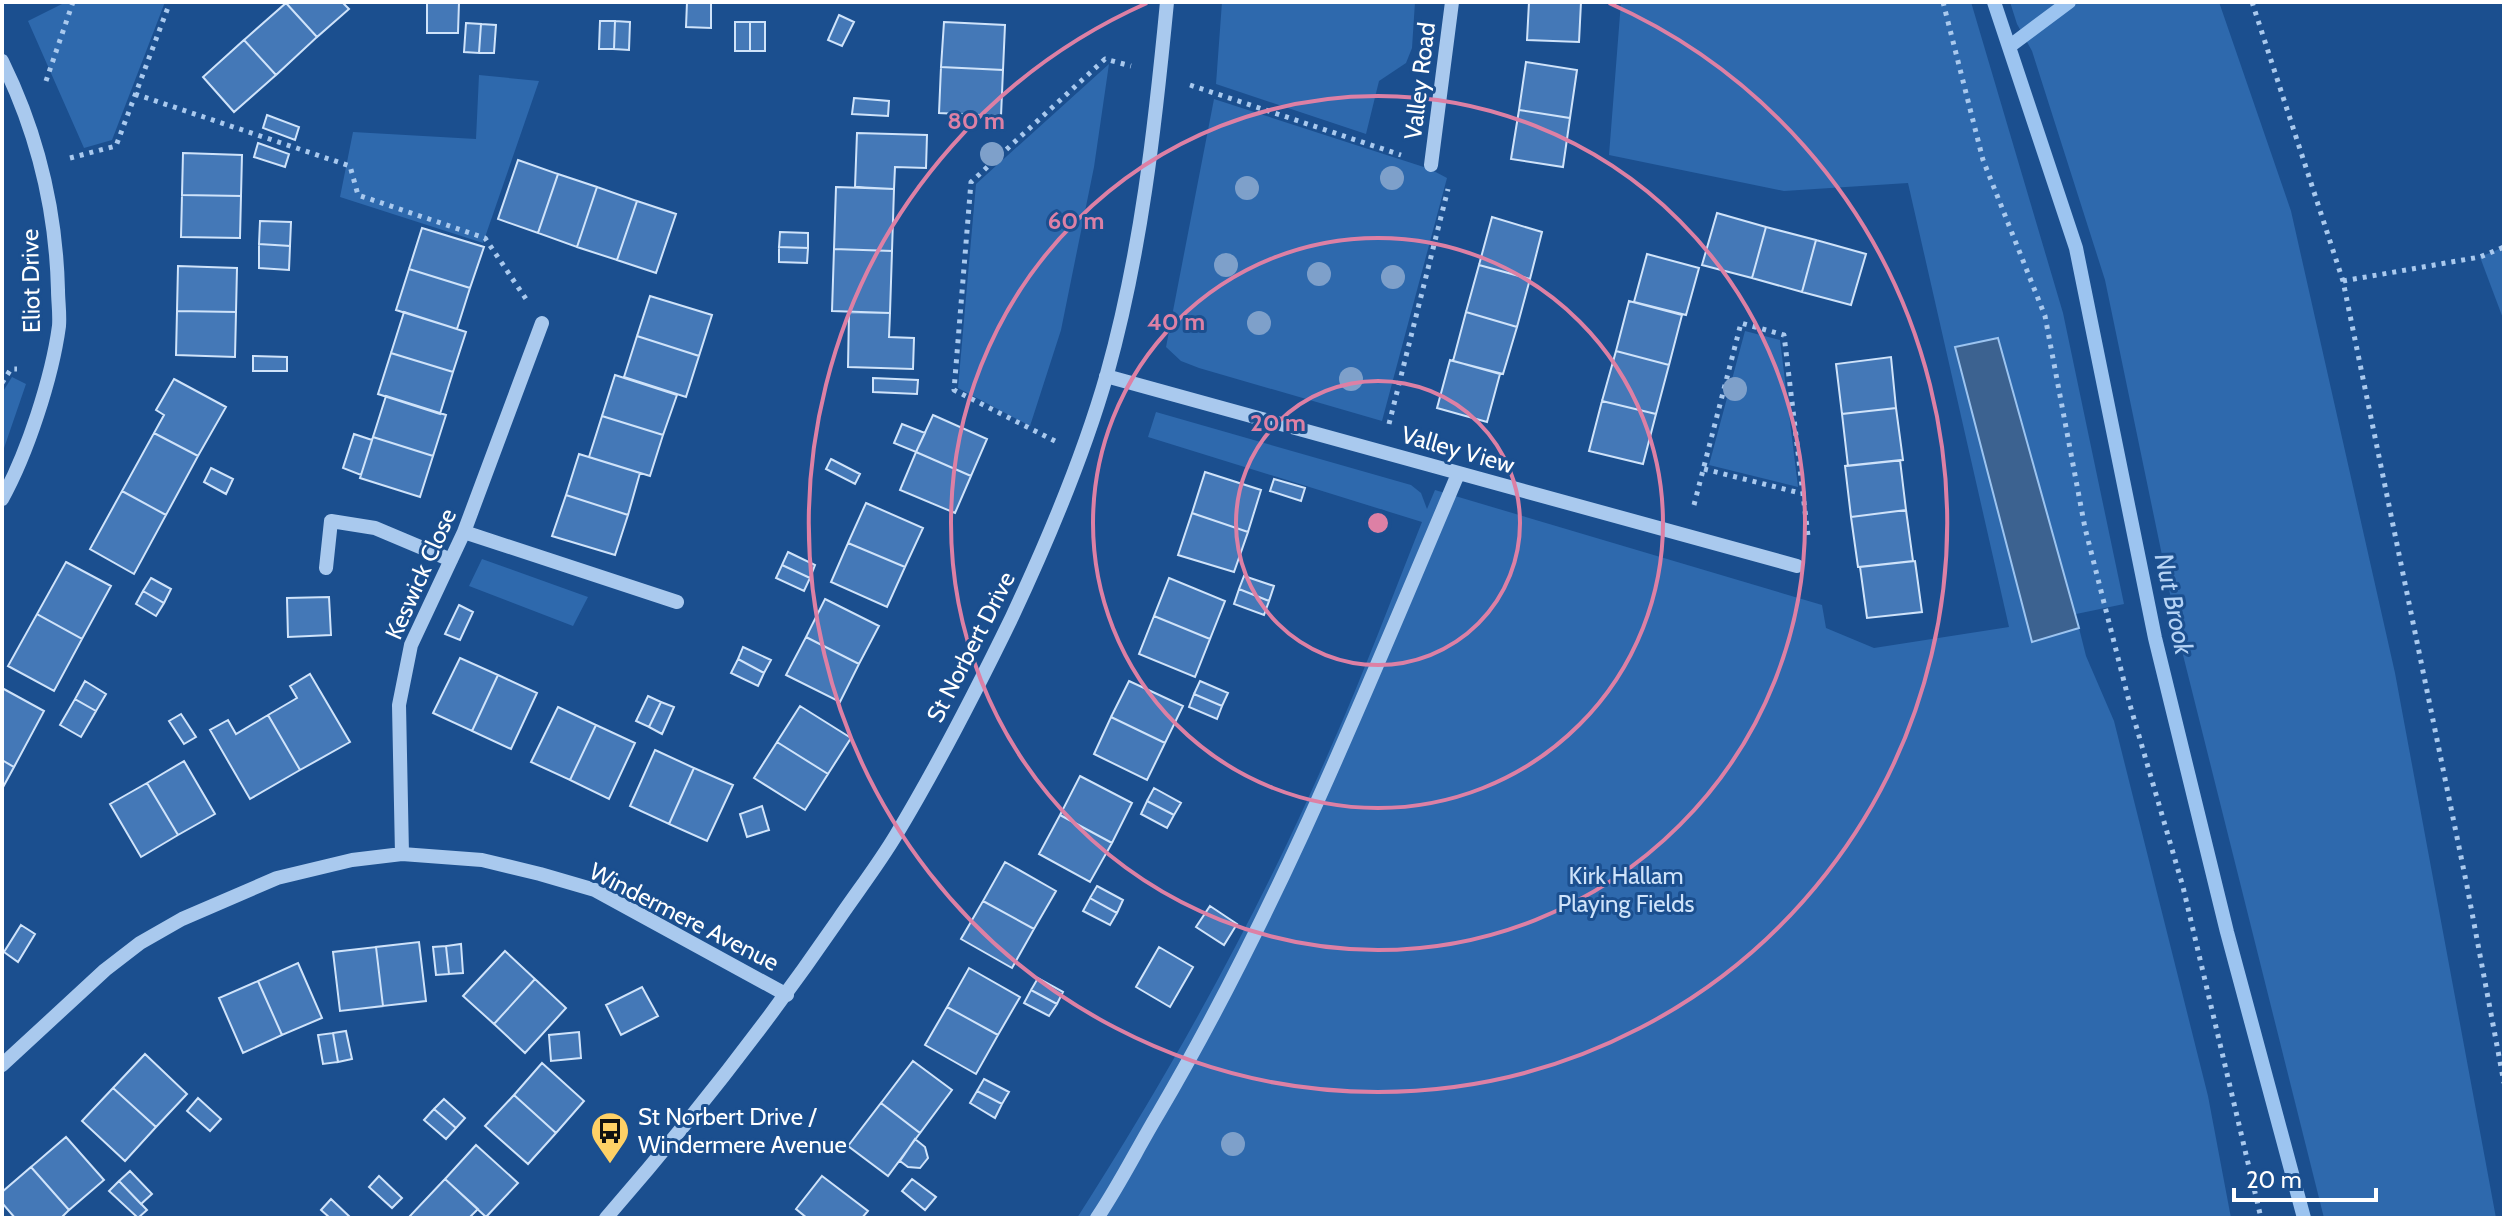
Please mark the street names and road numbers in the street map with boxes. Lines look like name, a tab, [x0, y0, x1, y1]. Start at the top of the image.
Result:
street label: Valley Road	[1398, 21, 1441, 141]
street label: Eliot Drive	[15, 229, 46, 333]
street label: Valley View	[1398, 420, 1519, 480]
street label: Keswick Close	[379, 504, 462, 644]
street label: St Norbert Drive	[920, 567, 1021, 727]
street label: Windermere Avenue	[585, 856, 784, 977]

